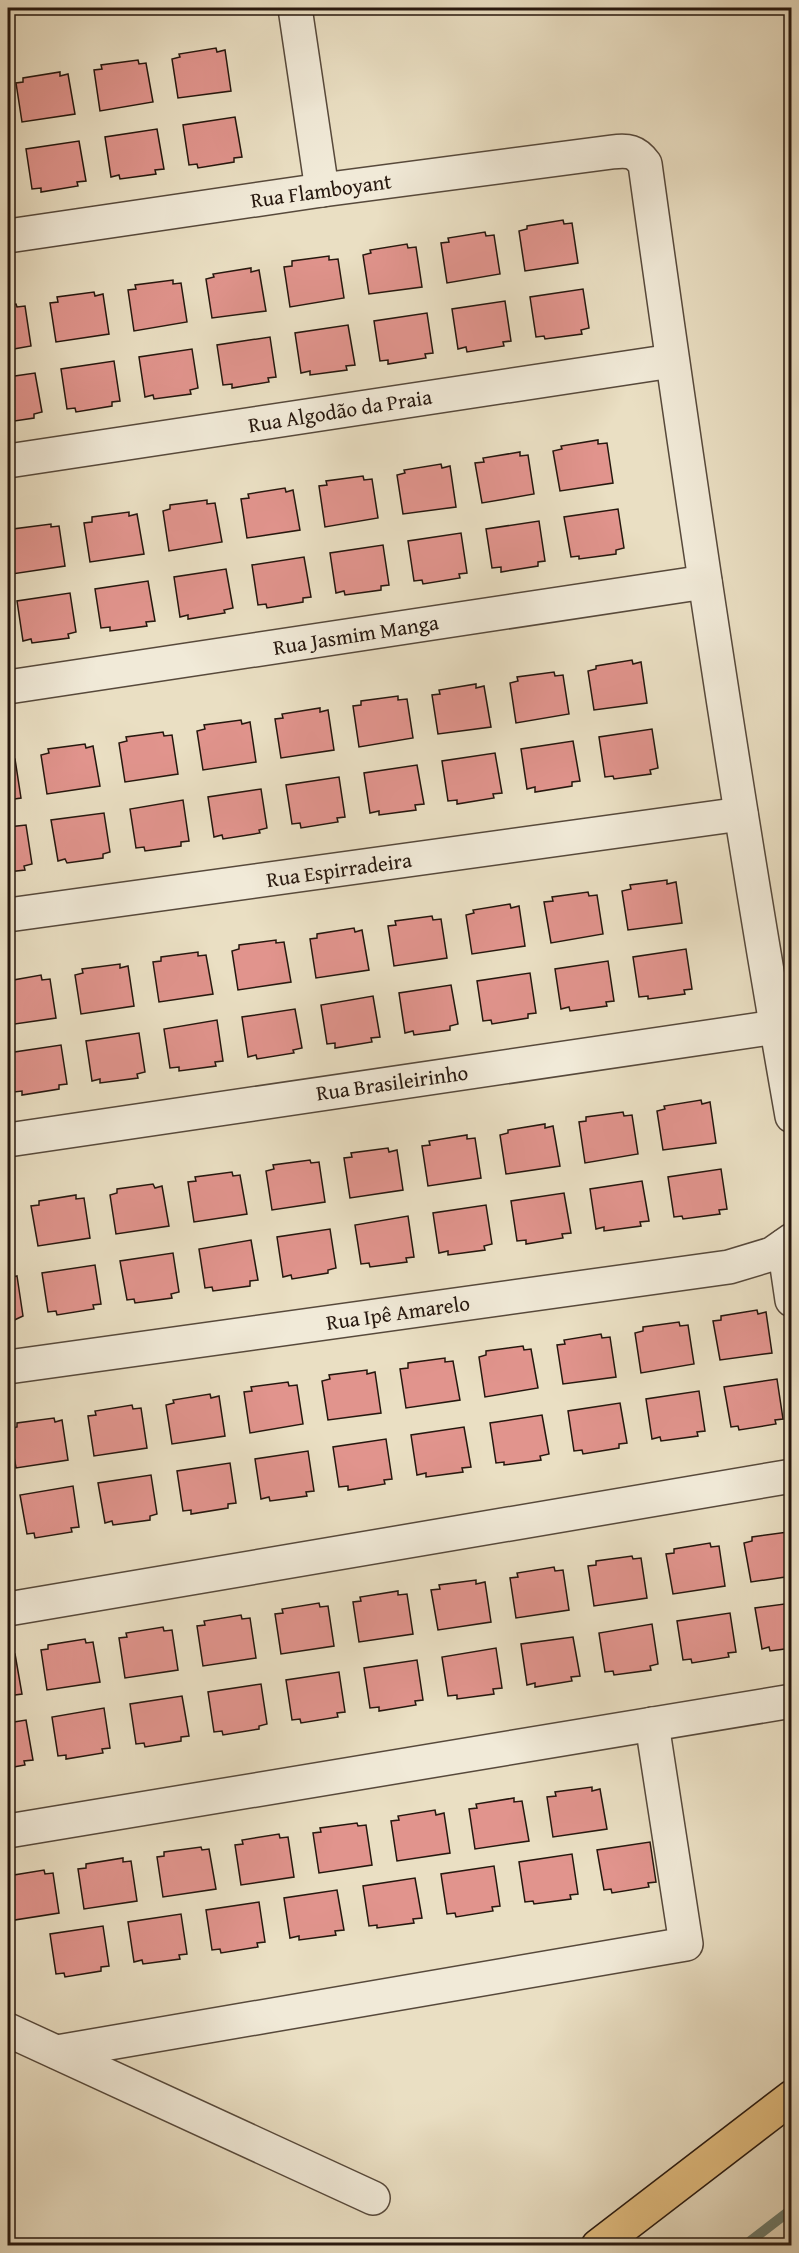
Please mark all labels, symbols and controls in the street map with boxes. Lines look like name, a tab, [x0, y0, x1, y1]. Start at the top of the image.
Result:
street label: Rua Flamboyant	[248, 165, 394, 216]
street label: Rua Algodão da Praia	[246, 381, 434, 440]
street label: Rua Jasmim Manga	[271, 606, 441, 663]
street label: Rua Espirradeira	[264, 844, 414, 895]
street label: Rua Brasileirinho	[314, 1057, 470, 1109]
street label: Rua Ipê Amarelo	[324, 1287, 472, 1338]

